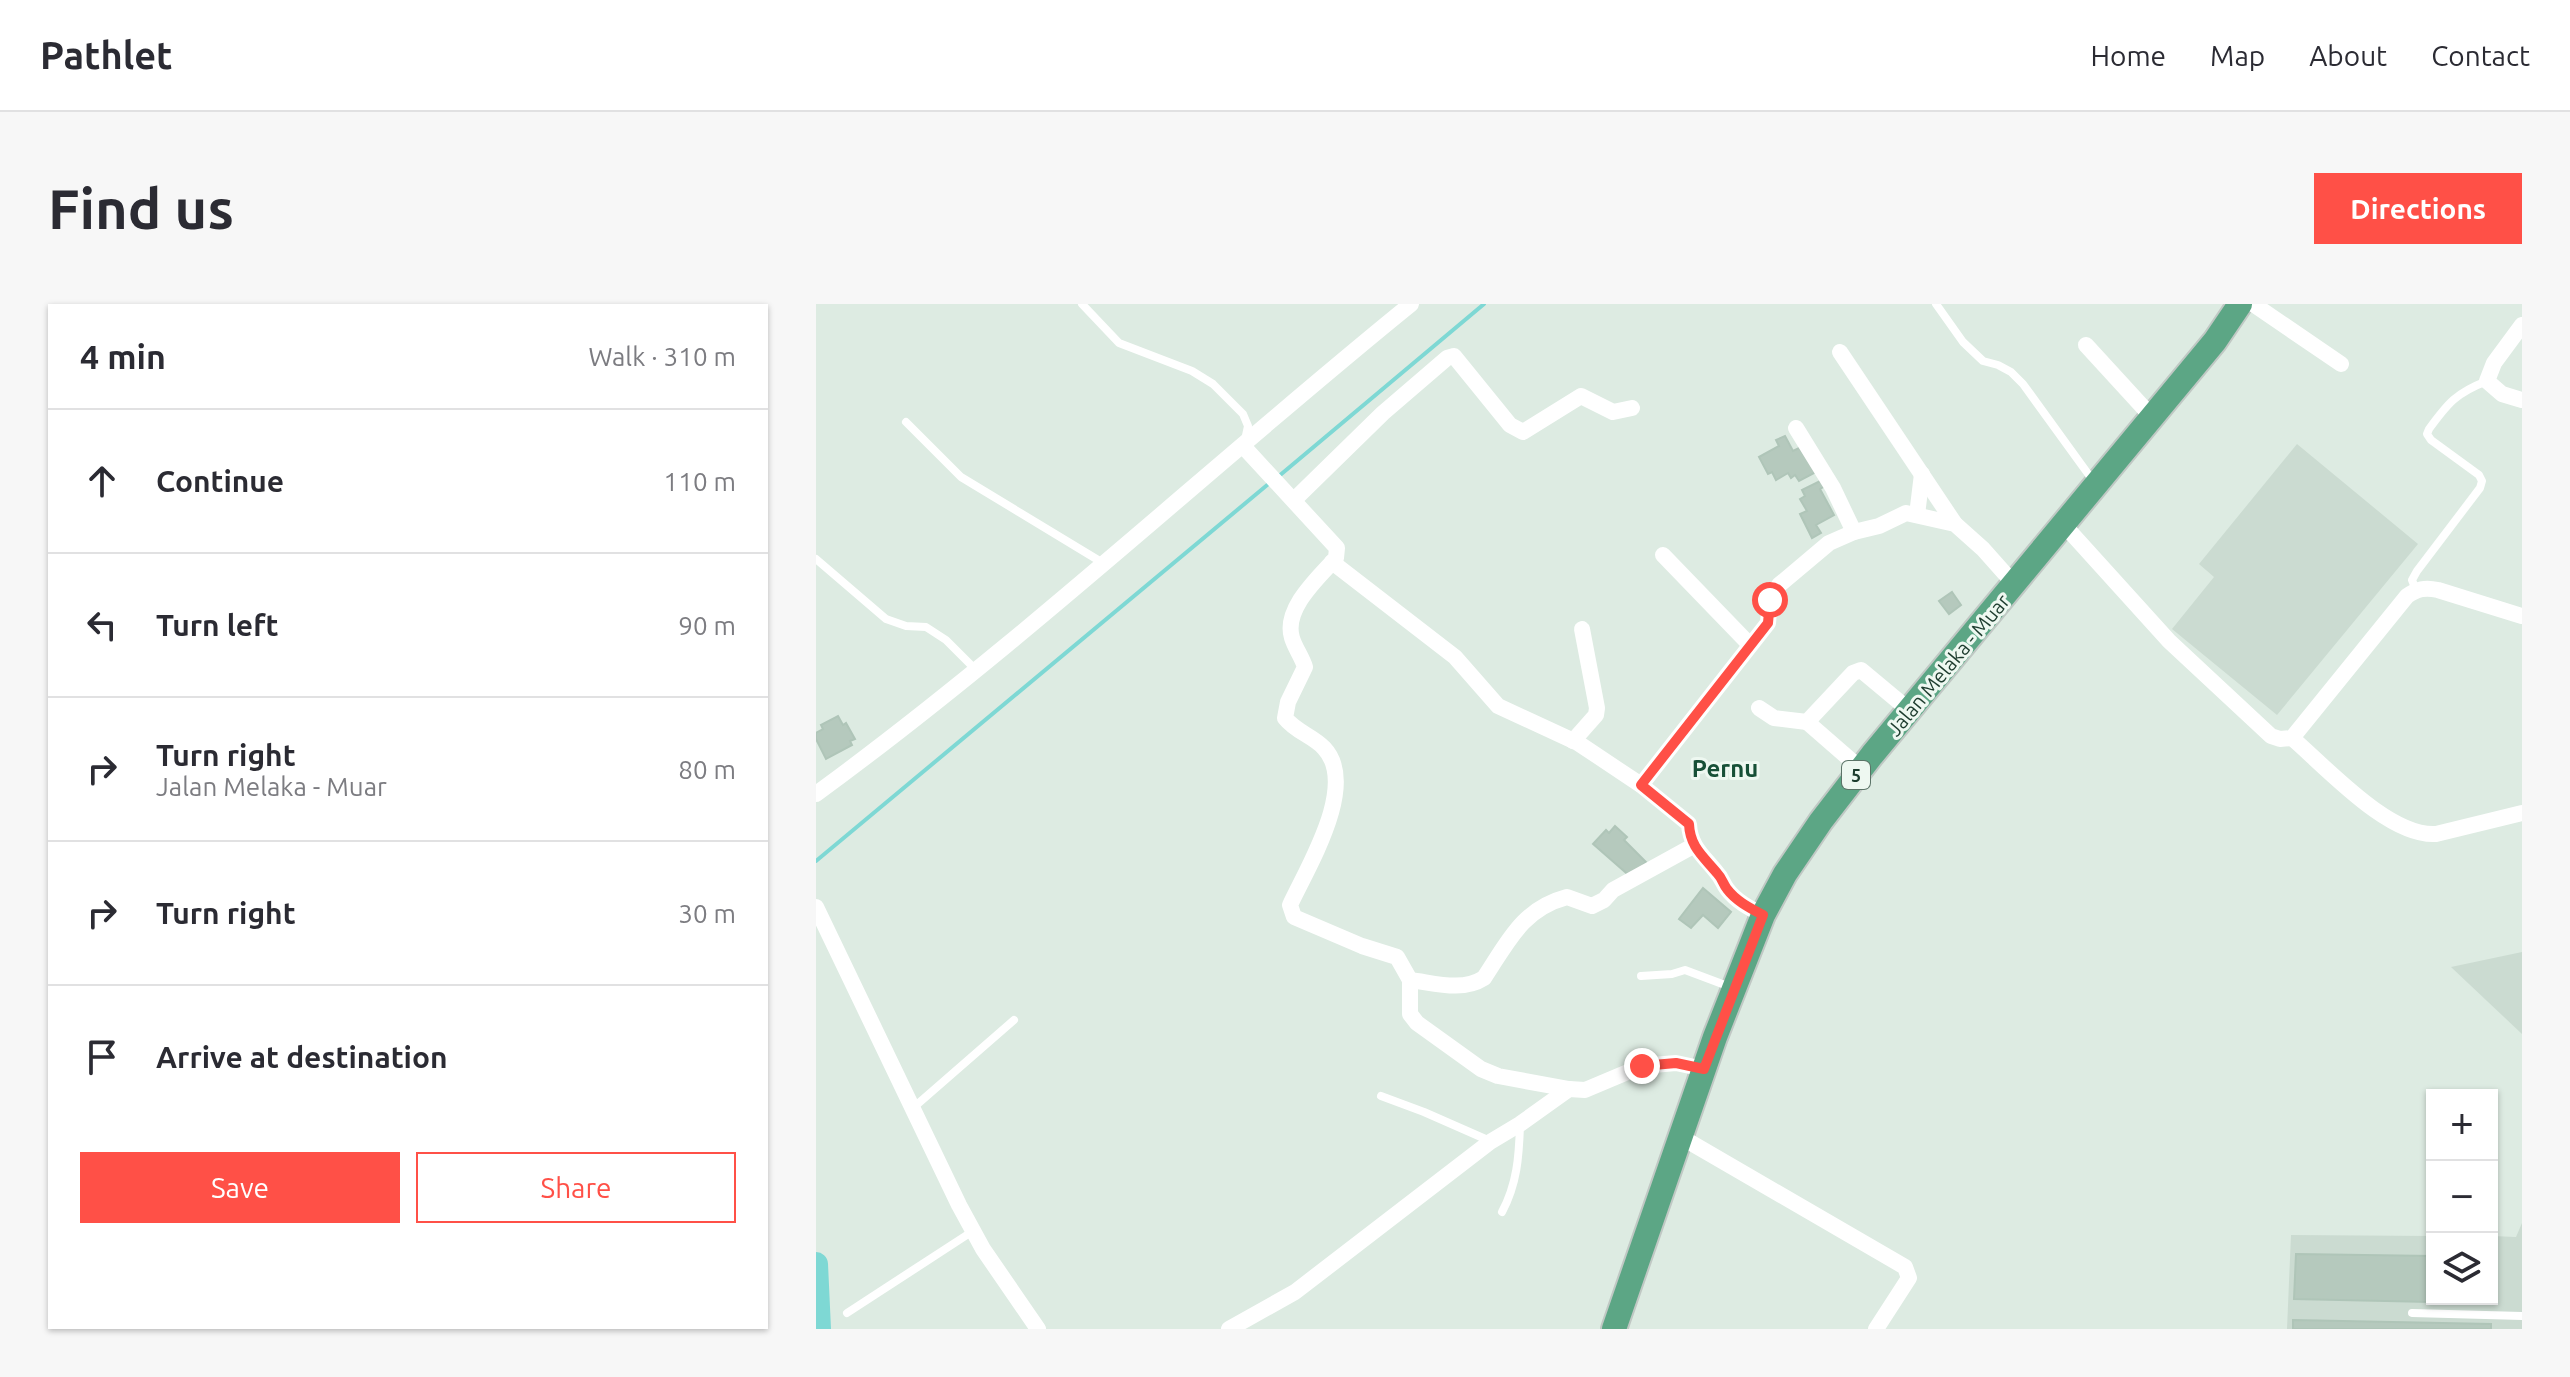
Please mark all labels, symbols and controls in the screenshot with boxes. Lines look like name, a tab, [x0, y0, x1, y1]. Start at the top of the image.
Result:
text: Pathlet	[40, 34, 172, 76]
text: Home	[2091, 40, 2166, 71]
text: Map	[2210, 40, 2265, 71]
text: About	[2309, 40, 2387, 71]
text: Contact	[2431, 40, 2530, 71]
button: Directions	[2314, 173, 2522, 244]
text: Find us	[48, 177, 234, 240]
text: 4 min	[80, 337, 166, 375]
text: Walk · 310 m	[588, 342, 736, 371]
icon: ahead	[80, 459, 124, 503]
text: Continue	[156, 464, 284, 498]
text: 110 m	[664, 467, 736, 496]
route start	[1752, 582, 1788, 618]
street label: Jalan Melaka - Muar	[1882, 589, 2014, 740]
icon: left	[80, 603, 124, 647]
text: Turn left	[156, 608, 278, 642]
text: 90 m	[678, 611, 736, 640]
text: Turn right	[156, 738, 296, 772]
icon: right	[80, 747, 124, 791]
text: 80 m	[678, 755, 736, 784]
district label: Pernu	[1692, 755, 1758, 782]
road number: 5	[1842, 761, 1870, 789]
text: Jalan Melaka - Muar	[156, 772, 387, 801]
icon: right	[80, 891, 124, 935]
text: Turn right	[156, 896, 296, 930]
text: 30 m	[678, 899, 736, 928]
icon: arrive	[80, 1035, 124, 1079]
text: Arrive at destination	[156, 1040, 448, 1074]
route end	[1624, 1048, 1660, 1084]
map controls	[2426, 1089, 2498, 1305]
button: +	[2426, 1089, 2498, 1161]
button: Save	[80, 1152, 400, 1223]
button: Share	[416, 1152, 736, 1223]
button: −	[2426, 1161, 2498, 1233]
button: layers	[2426, 1233, 2498, 1305]

